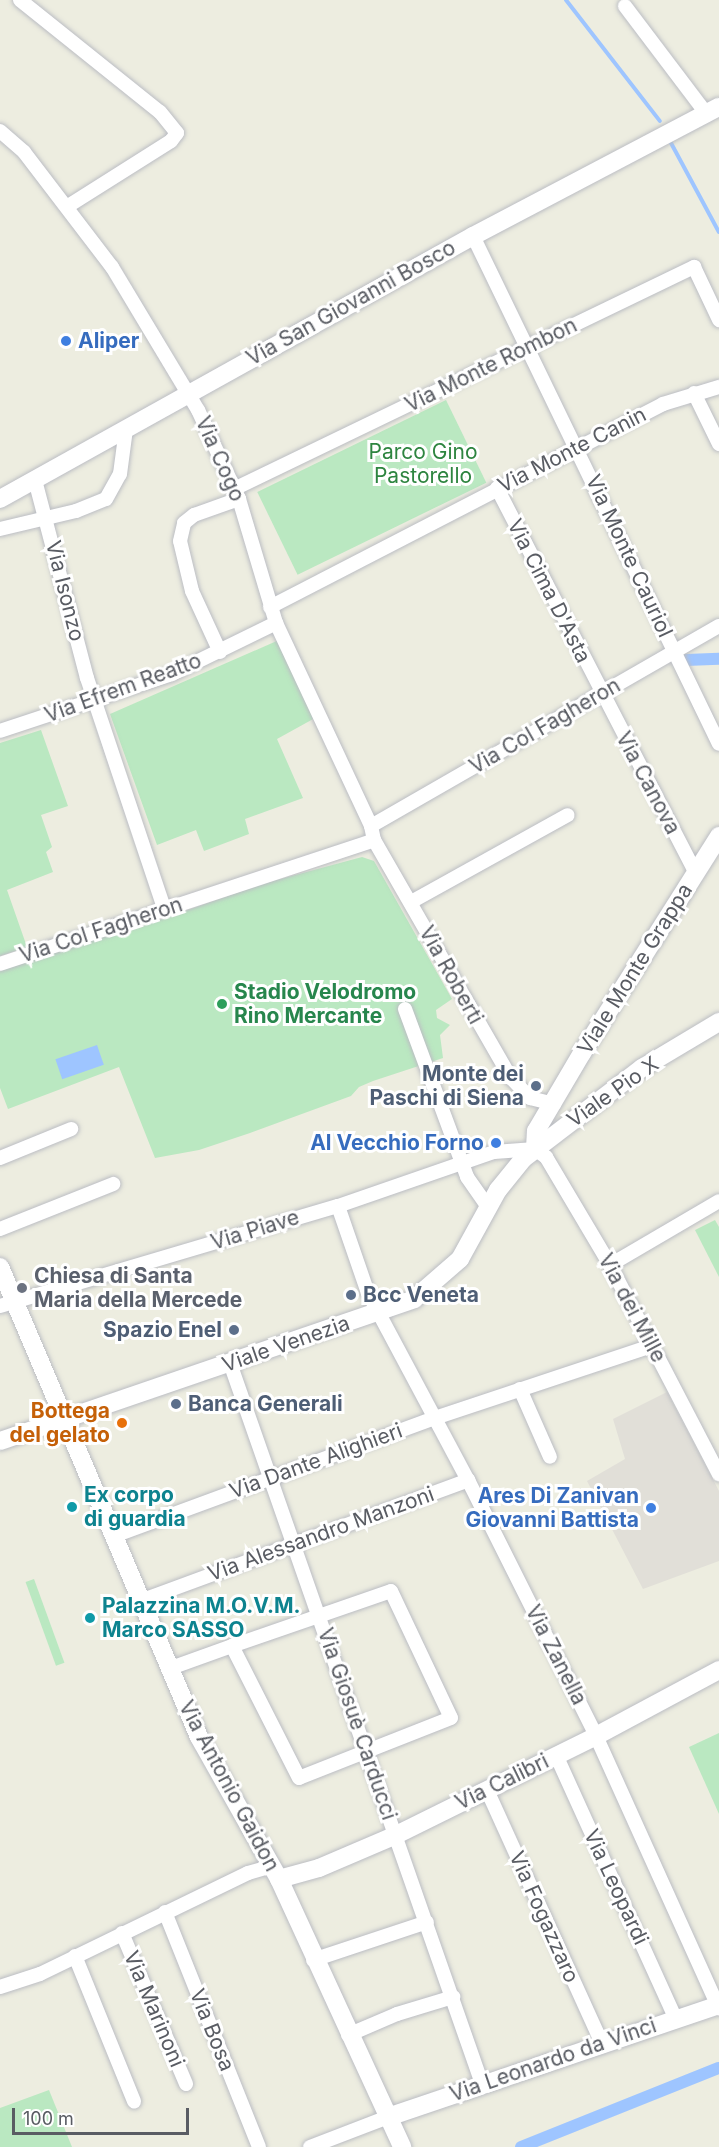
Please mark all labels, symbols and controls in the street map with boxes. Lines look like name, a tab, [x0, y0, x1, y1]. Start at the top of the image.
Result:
street label: Via San Giovanni Bosco	[242, 235, 460, 371]
street label: Via Monte Rombon	[401, 312, 581, 418]
place label: Aliper	[78, 328, 139, 354]
marker: Aliper	[59, 334, 73, 348]
street label: Via Monte Canin	[494, 402, 650, 498]
street label: Via Cogo	[190, 412, 250, 506]
park label: Parco Gino Pastorello	[368, 439, 478, 489]
street label: Via Monte Cauriol	[580, 471, 678, 641]
street label: Via Cima D'Asta	[502, 515, 596, 667]
street label: Via Isonzo	[40, 538, 90, 644]
street label: Via Efrem Reatto	[41, 648, 205, 728]
street label: Via Col Fagheron	[465, 673, 625, 779]
street label: Via Canova	[610, 727, 686, 839]
street label: Viale Monte Grappa	[572, 879, 698, 1059]
street label: Via Col Fagheron	[16, 892, 186, 968]
street label: Via Roberti	[414, 922, 488, 1028]
place label: Stadio Velodromo Rino Mercante	[234, 979, 416, 1029]
marker: Stadio Velodromo Rino Mercante	[215, 997, 229, 1011]
street label: Viale Pio X	[562, 1051, 664, 1133]
place label: Monte dei Paschi di Siena	[369, 1061, 524, 1111]
marker: Monte dei Paschi di Siena	[529, 1079, 543, 1093]
place label: Al Vecchio Forno	[310, 1130, 484, 1156]
marker: Al Vecchio Forno	[489, 1136, 503, 1150]
street label: Via Piave	[208, 1205, 302, 1255]
street label: Via dei Mille	[593, 1249, 671, 1367]
place label: Chiesa di Santa Maria della Mercede	[34, 1263, 242, 1313]
marker: Chiesa di Santa Maria della Mercede	[15, 1281, 29, 1295]
place label: Bcc Veneta	[363, 1282, 479, 1308]
marker: Bcc Veneta	[344, 1288, 358, 1302]
street label: Viale Venezia	[219, 1310, 353, 1378]
place label: Spazio Enel	[103, 1317, 222, 1343]
marker: Spazio Enel	[227, 1323, 241, 1337]
place label: Banca Generali	[188, 1391, 343, 1417]
marker: Banca Generali	[169, 1397, 183, 1411]
place label: Bottega del gelato	[10, 1398, 110, 1448]
marker: Bottega del gelato	[115, 1416, 129, 1430]
street label: Via Dante Alighieri	[226, 1418, 406, 1504]
street label: Via Alessandro Manzoni	[204, 1481, 438, 1587]
place label: Ex corpo di guardia	[84, 1482, 186, 1532]
place label: Ares Di Zanivan Giovanni Battista	[465, 1483, 639, 1533]
marker: Ex corpo di guardia	[65, 1500, 79, 1514]
marker: Ares Di Zanivan Giovanni Battista	[644, 1501, 658, 1515]
place label: Palazzina M.O.V.M. Marco SASSO	[102, 1593, 301, 1643]
street label: Via Zanella	[520, 1601, 592, 1709]
marker: Palazzina M.O.V.M. Marco SASSO	[83, 1611, 97, 1625]
street label: Via Giosuè Carducci	[312, 1625, 402, 1823]
street label: Via Antonio Gaidon	[173, 1696, 285, 1876]
street label: Via Calibri	[451, 1749, 553, 1815]
street label: Via Leopardi	[578, 1825, 654, 1949]
street label: Via Fogazzaro	[504, 1847, 584, 1987]
street label: Via Marinoni	[118, 1947, 190, 2071]
street label: Via Bosa	[184, 1985, 240, 2075]
street label: Via Leonardo da Vinci	[446, 2013, 660, 2107]
scale bar	[15, 2096, 192, 2134]
text: 100 m	[23, 2108, 74, 2129]

